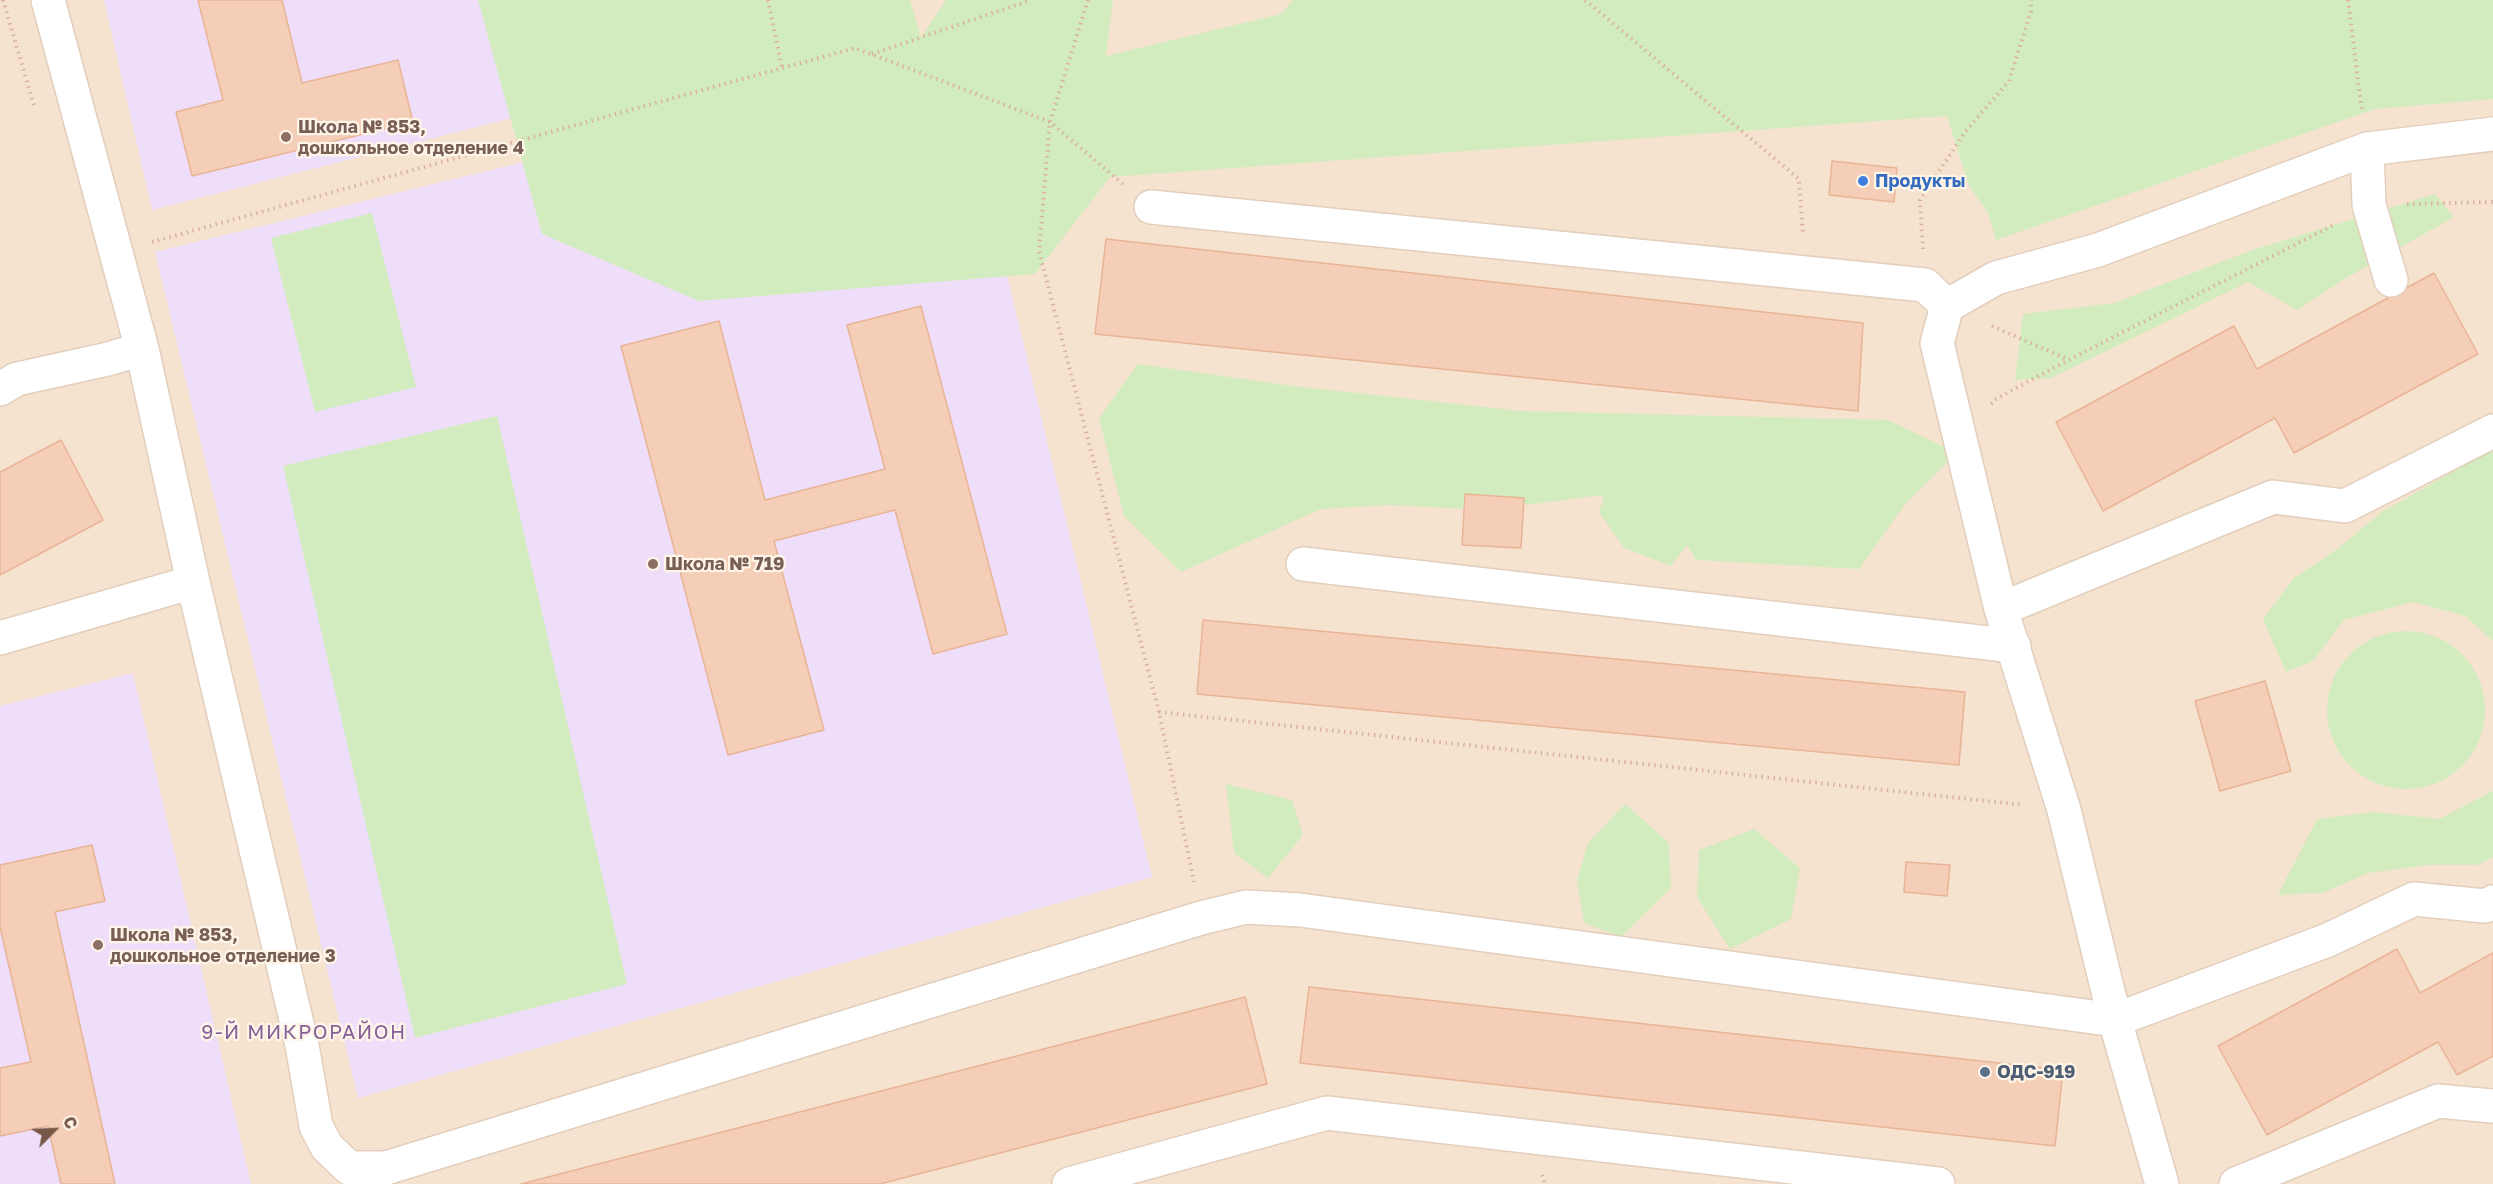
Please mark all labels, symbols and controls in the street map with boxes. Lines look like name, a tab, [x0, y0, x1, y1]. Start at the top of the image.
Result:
place label: Школа № 853, дошкольное отделение 4	[298, 116, 524, 158]
marker: Школа № 853, дошкольное отделение 4	[279, 130, 293, 144]
place label: Продукты	[1875, 170, 1966, 192]
marker: Продукты	[1856, 174, 1870, 188]
place label: Школа № 719	[665, 553, 784, 575]
marker: Школа № 719	[646, 557, 660, 571]
place label: Школа № 853, дошкольное отделение 3	[110, 924, 336, 966]
marker: Школа № 853, дошкольное отделение 3	[91, 938, 105, 952]
district label: 9-Й МИКРОРАЙОН	[201, 1021, 407, 1045]
place label: ОДС-919	[1997, 1061, 2075, 1083]
marker: ОДС-919	[1978, 1065, 1992, 1079]
north arrow	[24, 1100, 84, 1160]
text: С	[59, 1113, 82, 1132]

